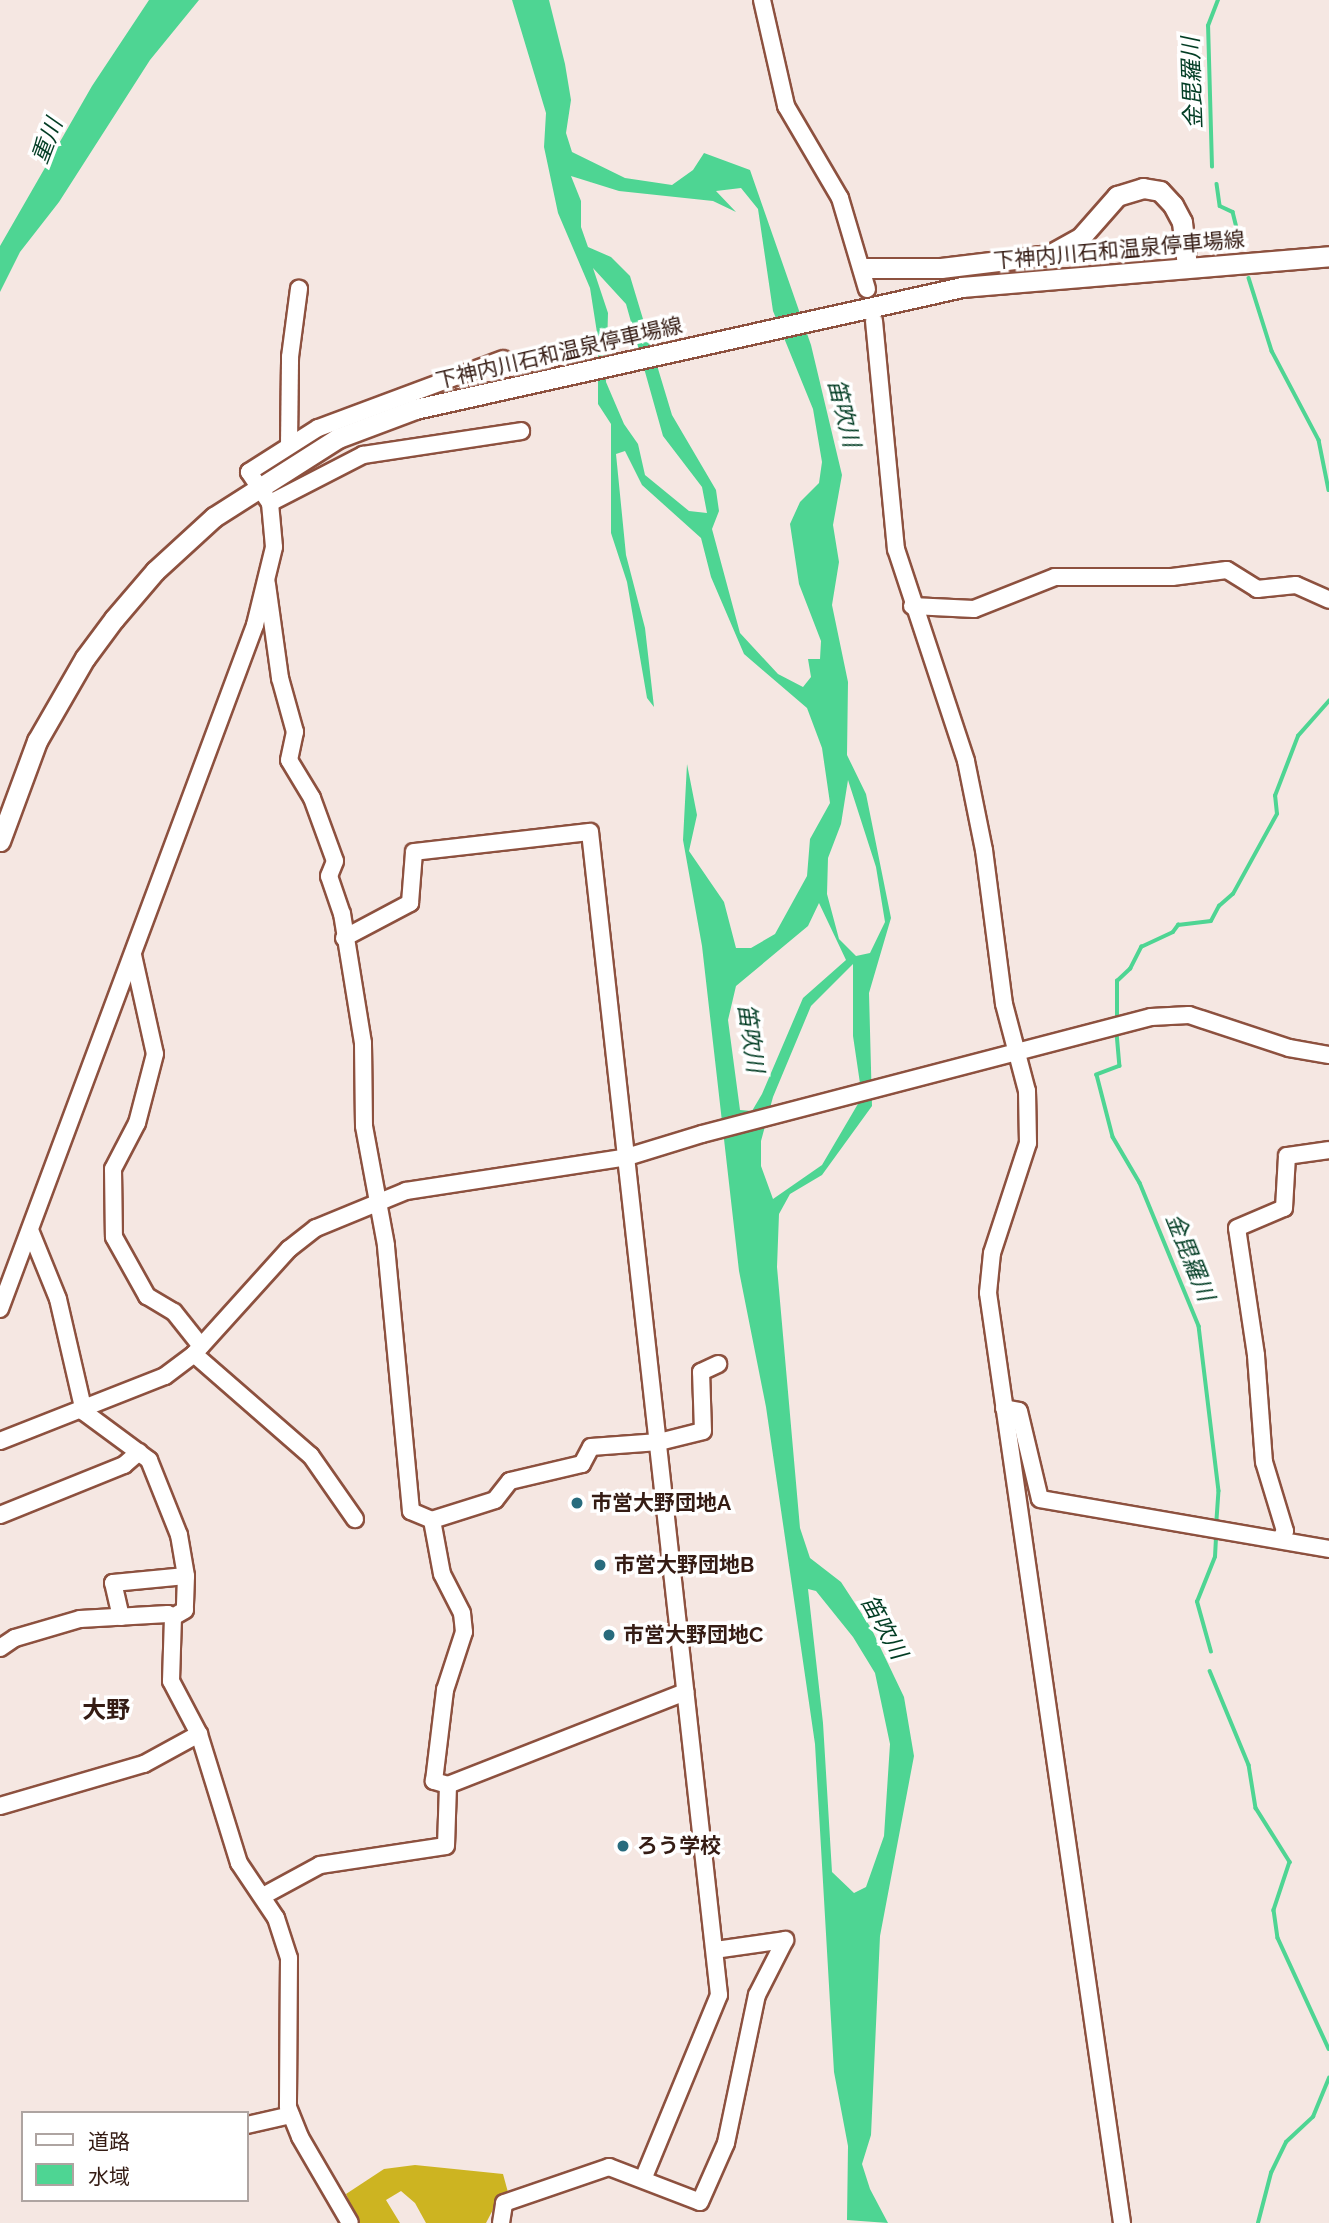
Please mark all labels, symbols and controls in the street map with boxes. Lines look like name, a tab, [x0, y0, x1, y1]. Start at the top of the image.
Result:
water label: 金毘羅川	[1177, 37, 1207, 129]
water label: 重川	[26, 115, 68, 167]
street label: 下神内川石和温泉停車場線	[992, 226, 1246, 274]
street label: 下神内川石和温泉停車場線	[433, 312, 685, 394]
water label: 笛吹川	[822, 376, 866, 450]
water label: 笛吹川	[733, 1002, 769, 1074]
water label: 金毘羅川	[1160, 1209, 1220, 1305]
place label: 市営大野団地A	[591, 1490, 731, 1516]
marker: 市営大野団地A	[569, 1495, 585, 1511]
place label: 市営大野団地B	[614, 1552, 754, 1578]
marker: 市営大野団地B	[592, 1557, 608, 1573]
water label: 笛吹川	[855, 1590, 913, 1664]
place label: 市営大野団地C	[623, 1622, 763, 1648]
marker: 市営大野団地C	[601, 1627, 617, 1643]
district label: 大野	[82, 1696, 130, 1724]
place label: ろう学校	[637, 1833, 721, 1859]
marker: ろう学校	[615, 1838, 631, 1854]
legend	[21, 2111, 248, 2202]
text: 道路	[88, 2129, 130, 2154]
text: 水域	[88, 2164, 130, 2189]

